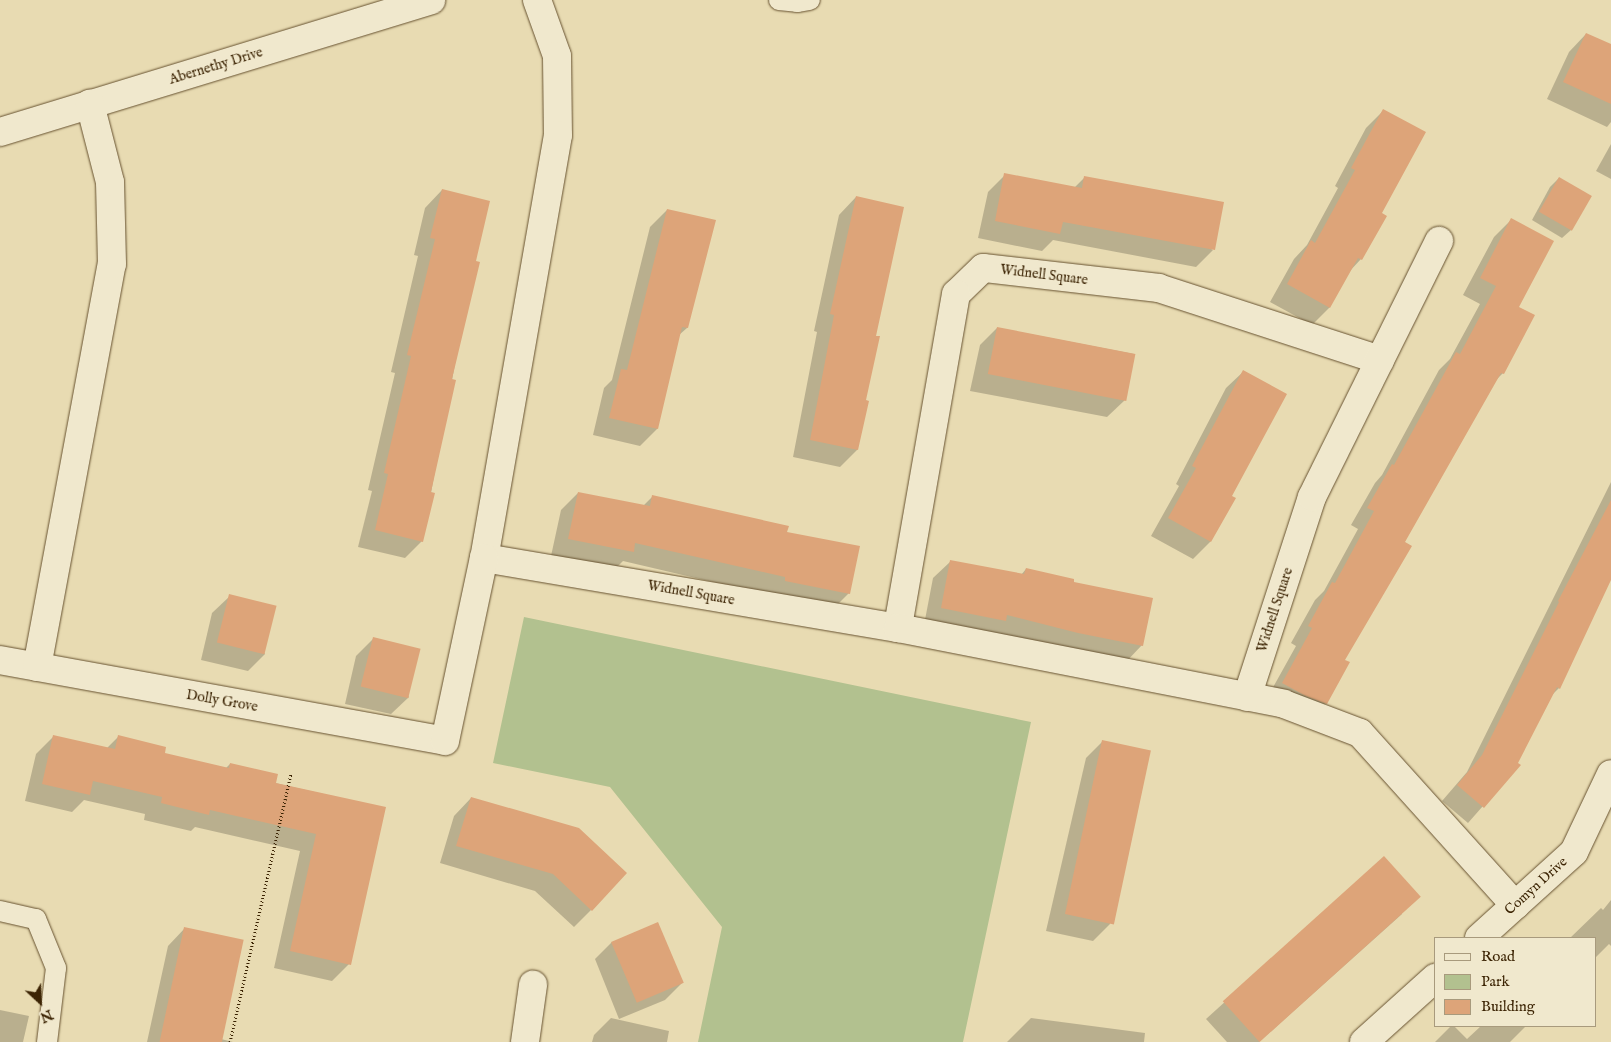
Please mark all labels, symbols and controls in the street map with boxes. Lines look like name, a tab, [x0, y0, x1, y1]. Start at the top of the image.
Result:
street label: Abernethy Drive	[167, 44, 265, 88]
street label: Widnell Square	[999, 261, 1089, 289]
street label: Widnell Square	[1253, 566, 1297, 654]
street label: Widnell Square	[646, 577, 736, 609]
street label: Dolly Grove	[185, 686, 259, 716]
street label: Comyn Drive	[1501, 854, 1571, 918]
legend	[1434, 937, 1596, 1027]
text: Road	[1481, 947, 1515, 966]
text: Park	[1481, 972, 1510, 991]
north arrow	[15, 977, 65, 1027]
text: Building	[1481, 997, 1535, 1016]
text: N	[37, 1005, 56, 1026]

